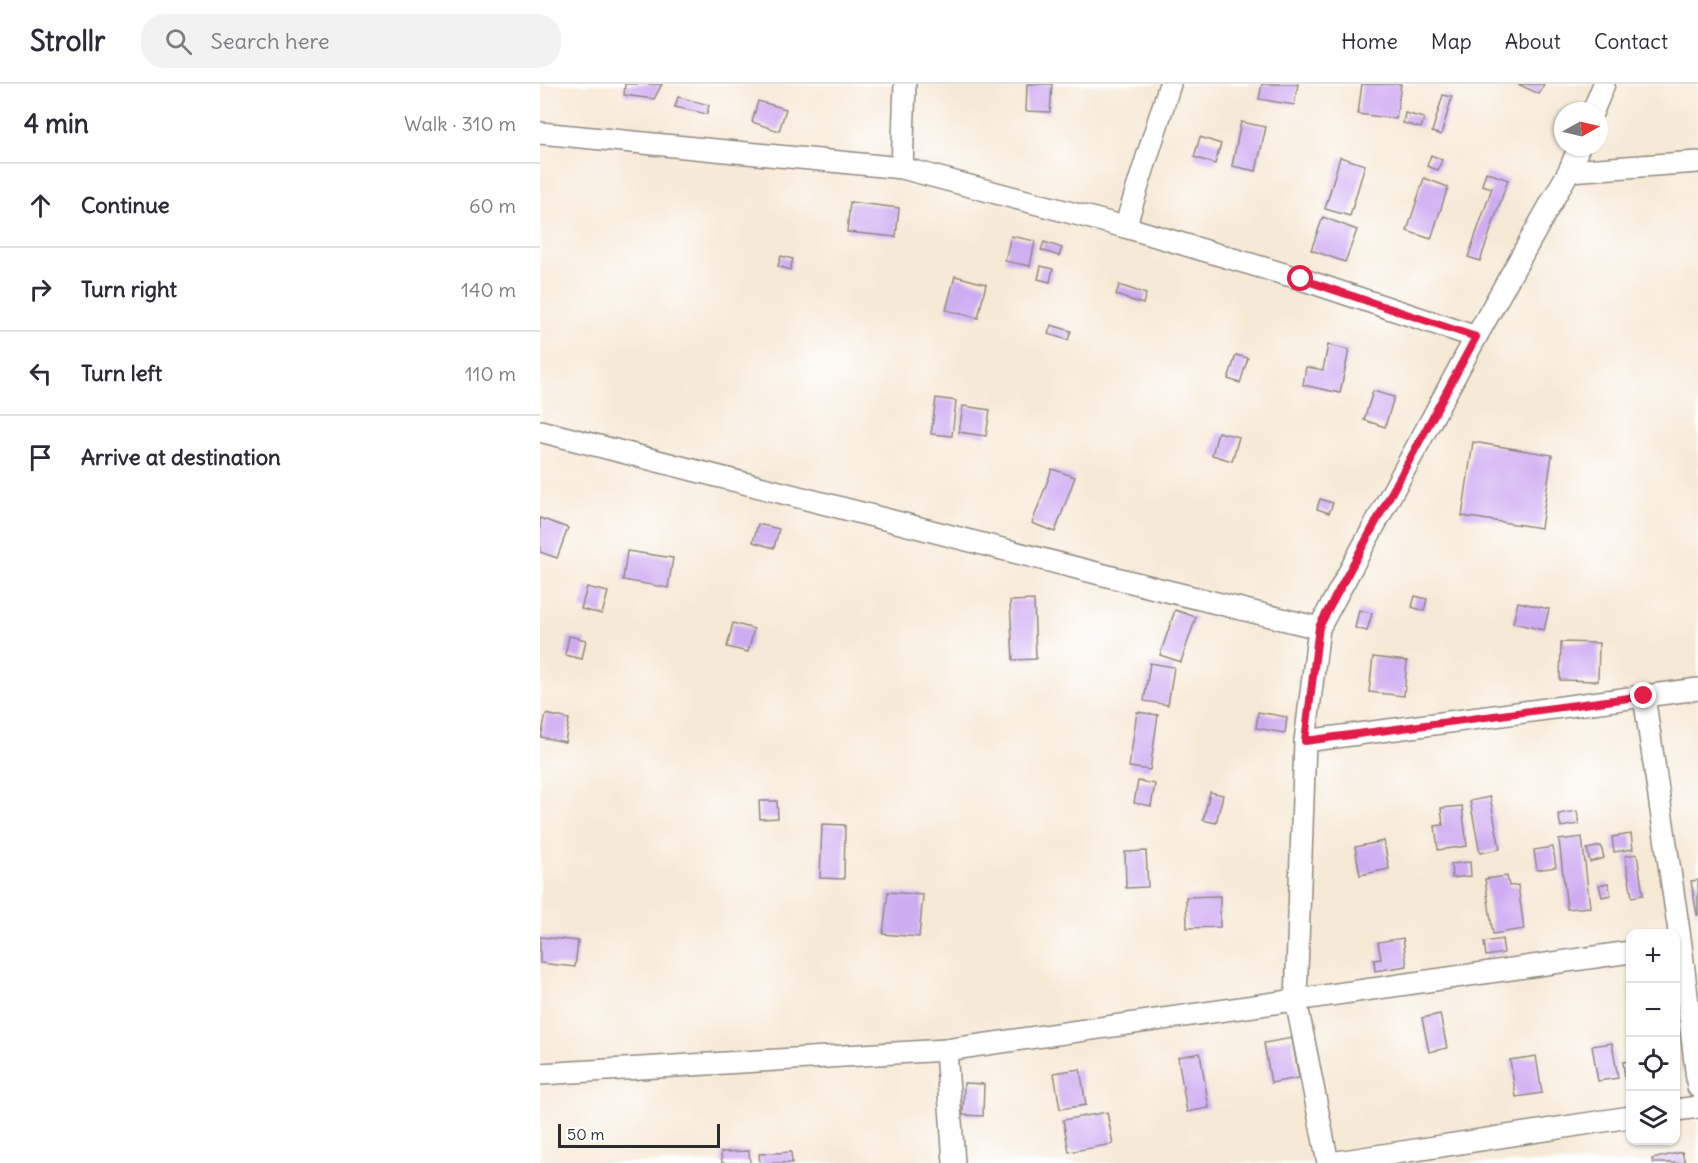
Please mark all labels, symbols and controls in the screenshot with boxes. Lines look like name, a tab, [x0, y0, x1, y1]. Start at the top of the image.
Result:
search box	[141, 14, 561, 68]
text: Strollr	[30, 23, 105, 59]
icon: search	[162, 25, 195, 58]
text: Search here	[210, 27, 330, 55]
text: Home	[1341, 28, 1398, 55]
text: Map	[1431, 28, 1472, 55]
text: About	[1505, 28, 1561, 55]
text: Contact	[1594, 28, 1668, 55]
north arrow	[1554, 102, 1608, 156]
text: 4 min	[24, 107, 89, 140]
text: Walk · 310 m	[404, 111, 516, 136]
icon: ahead	[24, 189, 57, 222]
text: Continue	[81, 191, 170, 219]
text: 60 m	[469, 193, 516, 218]
route start	[1287, 265, 1313, 291]
icon: right	[24, 273, 57, 306]
text: Turn right	[81, 275, 177, 303]
text: 140 m	[461, 277, 516, 302]
icon: left	[24, 357, 57, 390]
text: Turn left	[81, 359, 162, 387]
text: 110 m	[465, 361, 516, 386]
icon: arrive	[24, 441, 57, 474]
text: Arrive at destination	[81, 443, 281, 471]
route end	[1630, 682, 1656, 708]
map controls	[1626, 929, 1680, 1145]
button: +	[1626, 929, 1680, 983]
button: −	[1626, 983, 1680, 1037]
button: locate	[1626, 1037, 1680, 1091]
button: layers	[1626, 1091, 1680, 1145]
scale bar	[558, 1121, 720, 1148]
text: 50 m	[567, 1124, 605, 1144]

